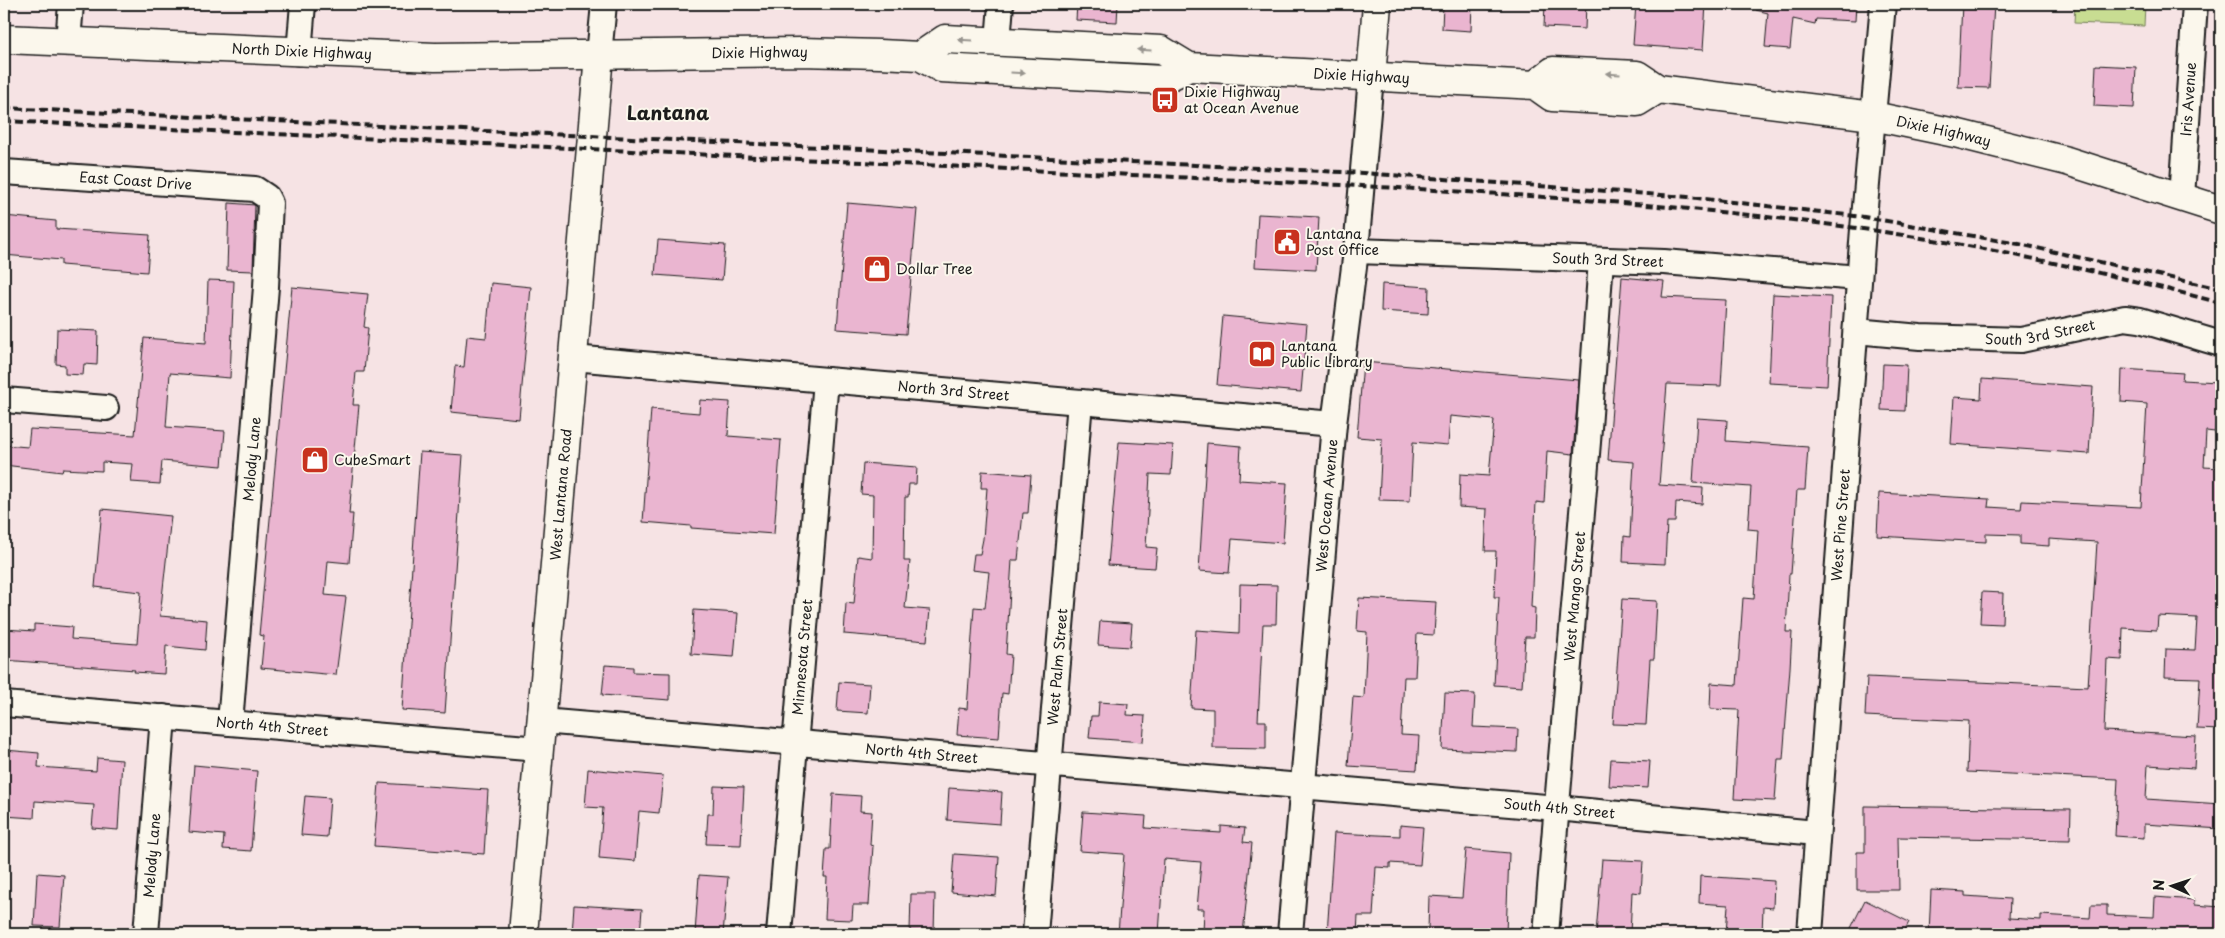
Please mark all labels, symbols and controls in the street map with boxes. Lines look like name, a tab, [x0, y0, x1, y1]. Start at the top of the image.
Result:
one-way arrow	[956, 36, 972, 44]
street label: North Dixie Highway	[231, 38, 372, 64]
street label: Dixie Highway	[711, 41, 808, 63]
one-way arrow	[1136, 45, 1152, 53]
street label: Iris Avenue	[2175, 61, 2201, 137]
street label: Dixie Highway	[1313, 62, 1410, 88]
one-way arrow	[1010, 69, 1026, 77]
one-way arrow	[1605, 69, 1621, 77]
place label: Dixie Highway at Ocean Avenue	[1184, 81, 1300, 118]
bus stop icon: Dixie Highway at Ocean Avenue	[1150, 85, 1180, 115]
district label: Lantana	[627, 98, 709, 126]
street label: Dixie Highway	[1894, 110, 1993, 152]
street label: East Coast Drive	[79, 166, 193, 195]
place label: Lantana Post Office	[1306, 223, 1379, 260]
public building icon: Lantana Post Office	[1272, 227, 1302, 257]
street label: South 3rd Street	[1552, 247, 1664, 272]
shop icon: Dollar Tree	[862, 254, 892, 284]
place label: Dollar Tree	[896, 258, 973, 279]
street label: South 3rd Street	[1985, 314, 2097, 350]
place label: Lantana Public Library	[1281, 335, 1373, 372]
library icon: Lantana Public Library	[1247, 339, 1277, 369]
street label: North 3rd Street	[897, 375, 1011, 406]
street label: Melody Lane	[237, 416, 266, 502]
street label: West Lantana Road	[544, 428, 577, 562]
street label: West Ocean Avenue	[1310, 438, 1343, 573]
shop icon: CubeSmart	[300, 445, 330, 475]
place label: CubeSmart	[334, 449, 411, 470]
street label: West Pine Street	[1826, 468, 1855, 582]
street label: West Mango Street	[1558, 530, 1590, 662]
street label: Minnesota Street	[787, 598, 817, 716]
street label: West Palm Street	[1042, 607, 1073, 726]
street label: North 4th Street	[215, 711, 329, 741]
street label: North 4th Street	[865, 738, 979, 768]
street label: South 4th Street	[1503, 792, 1616, 824]
street label: Melody Lane	[138, 812, 165, 898]
north arrow	[2148, 860, 2198, 910]
text: N	[2148, 879, 2169, 891]

